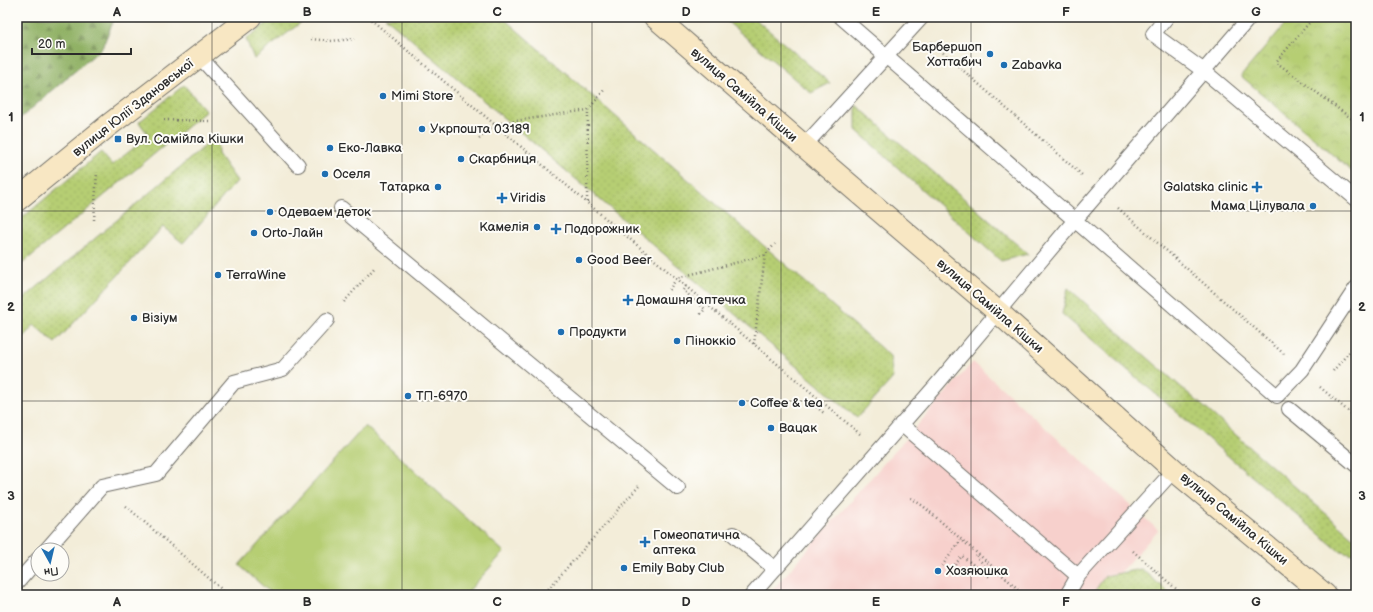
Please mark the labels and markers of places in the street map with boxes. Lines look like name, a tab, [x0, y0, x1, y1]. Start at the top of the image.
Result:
place label: Барбершоп Хоттабич	[912, 39, 982, 70]
marker: Барбершоп Хоттабич	[985, 49, 995, 59]
place label: Zabavka	[1011, 57, 1062, 73]
marker: Zabavka	[999, 60, 1009, 70]
place label: Mimi Store	[391, 88, 454, 104]
marker: Mimi Store	[378, 91, 388, 101]
place label: Укрпошта 03189	[430, 121, 530, 137]
marker: Укрпошта 03189	[417, 124, 427, 134]
place label: Вул. Самійла Кішки	[126, 131, 244, 147]
marker: Вул. Самійла Кішки	[113, 134, 123, 144]
place label: Еко-Лавка	[338, 140, 402, 156]
marker: Еко-Лавка	[325, 143, 335, 153]
place label: Скарбниця	[469, 151, 536, 167]
marker: Скарбниця	[456, 154, 466, 164]
place label: Оселя	[333, 166, 371, 182]
marker: Оселя	[320, 169, 330, 179]
place label: Татарка	[380, 179, 430, 195]
place label: Galatska clinic	[1163, 179, 1248, 195]
marker: Galatska clinic	[1251, 181, 1263, 193]
marker: Татарка	[433, 182, 443, 192]
place label: Viridis	[510, 190, 546, 206]
marker: Viridis	[497, 193, 507, 203]
place label: Мама Цілувала	[1211, 198, 1305, 214]
marker: Мама Цілувала	[1308, 201, 1318, 211]
place label: Одеваем деток	[278, 204, 371, 220]
marker: Одеваем деток	[265, 207, 275, 217]
place label: Камелія	[479, 219, 529, 235]
place label: Подорожник	[564, 221, 639, 237]
marker: Камелія	[532, 222, 542, 232]
marker: Подорожник	[551, 224, 561, 234]
place label: Orto-Лайн	[262, 225, 323, 241]
marker: Orto-Лайн	[249, 228, 259, 238]
place label: Good Beer	[587, 252, 652, 268]
marker: Good Beer	[574, 255, 584, 265]
place label: TerraWine	[226, 267, 286, 283]
marker: TerraWine	[213, 270, 223, 280]
place label: Домашня аптечка	[636, 292, 746, 308]
marker: Домашня аптечка	[623, 295, 633, 305]
place label: Візіум	[142, 310, 177, 326]
marker: Візіум	[129, 313, 139, 323]
place label: Продукти	[569, 324, 627, 340]
marker: Продукти	[556, 327, 566, 337]
place label: Піноккіо	[685, 333, 736, 349]
marker: Піноккіо	[672, 336, 682, 346]
place label: ТП-6970	[416, 388, 468, 404]
marker: ТП-6970	[403, 391, 413, 401]
place label: Coffee & tea	[750, 395, 823, 411]
marker: Coffee & tea	[737, 398, 747, 408]
place label: Вацак	[779, 420, 817, 436]
marker: Вацак	[766, 423, 776, 433]
place label: Гомеопатична аптека	[653, 527, 740, 558]
marker: Гомеопатична аптека	[640, 537, 650, 547]
place label: Emily Baby Club	[632, 560, 724, 576]
marker: Emily Baby Club	[619, 563, 629, 573]
place label: Хозяюшка	[946, 563, 1008, 579]
marker: Хозяюшка	[933, 566, 943, 576]

